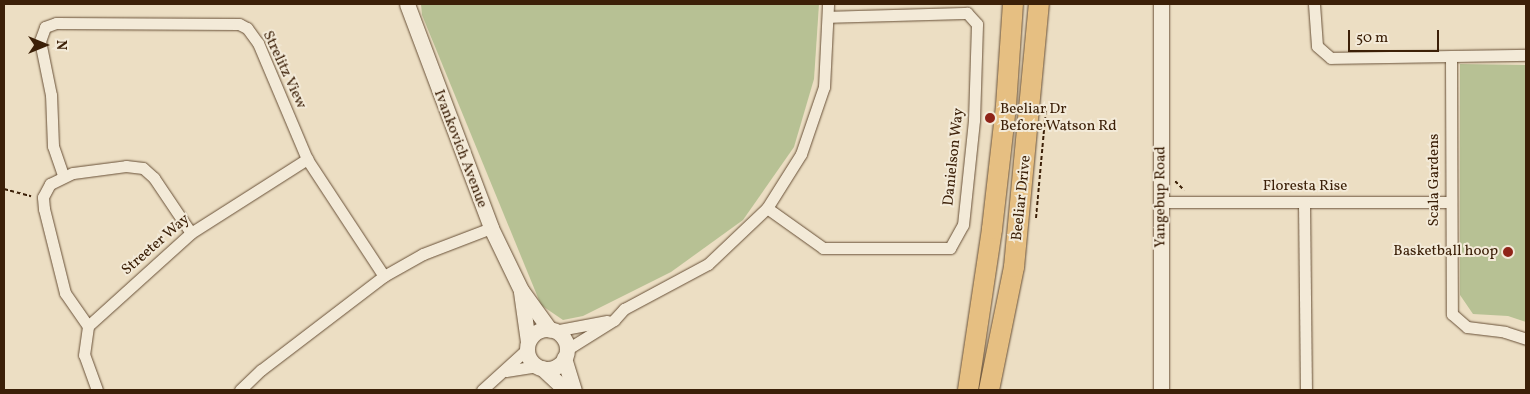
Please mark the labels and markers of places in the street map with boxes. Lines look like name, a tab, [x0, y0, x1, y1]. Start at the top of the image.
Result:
place label: Beeliar Dr Before Watson Rd	[1000, 100, 1117, 135]
marker: Beeliar Dr Before Watson Rd	[984, 112, 996, 124]
place label: Basketball hoop	[1393, 243, 1498, 261]
marker: Basketball hoop	[1502, 246, 1514, 258]

